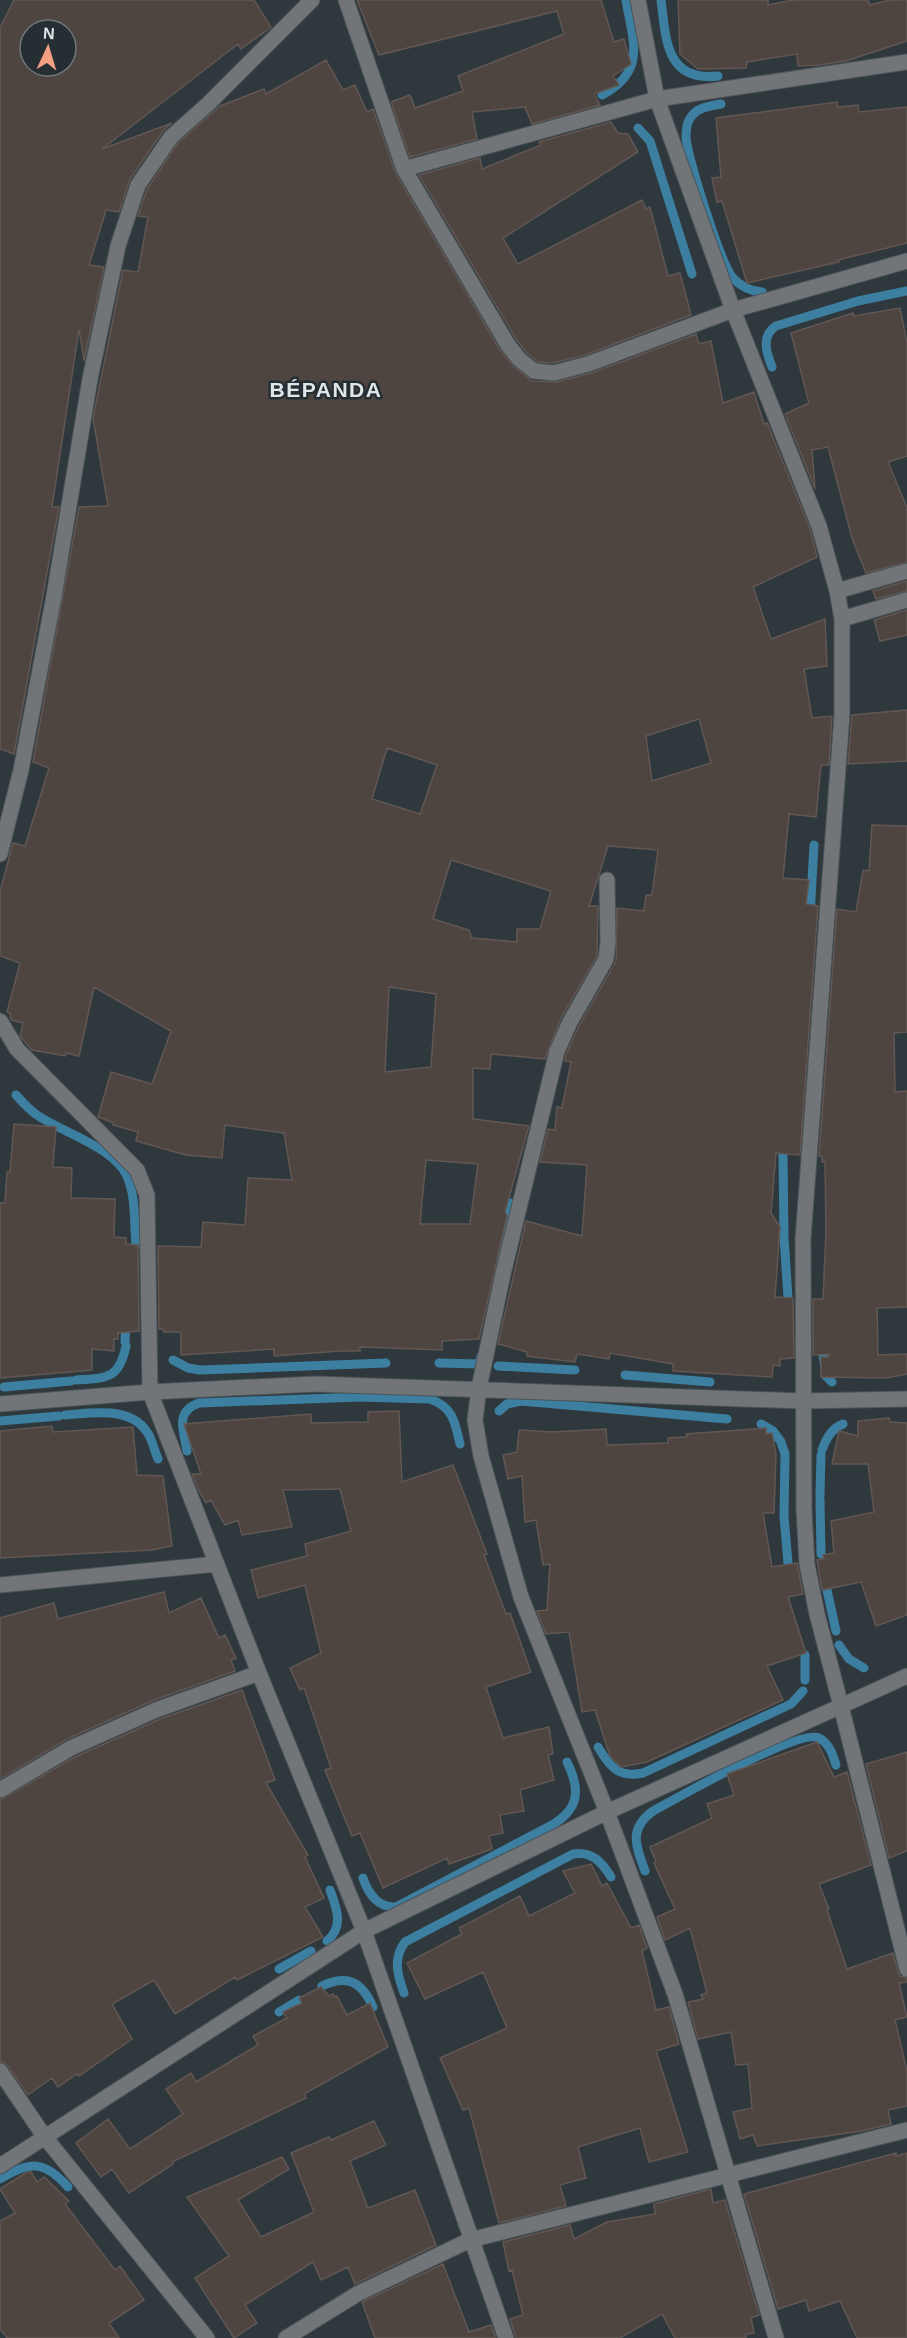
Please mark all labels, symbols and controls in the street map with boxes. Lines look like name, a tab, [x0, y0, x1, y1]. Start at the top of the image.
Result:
north arrow	[18, 18, 78, 78]
text: N	[43, 25, 55, 42]
district label: BÉPANDA	[270, 378, 382, 401]

